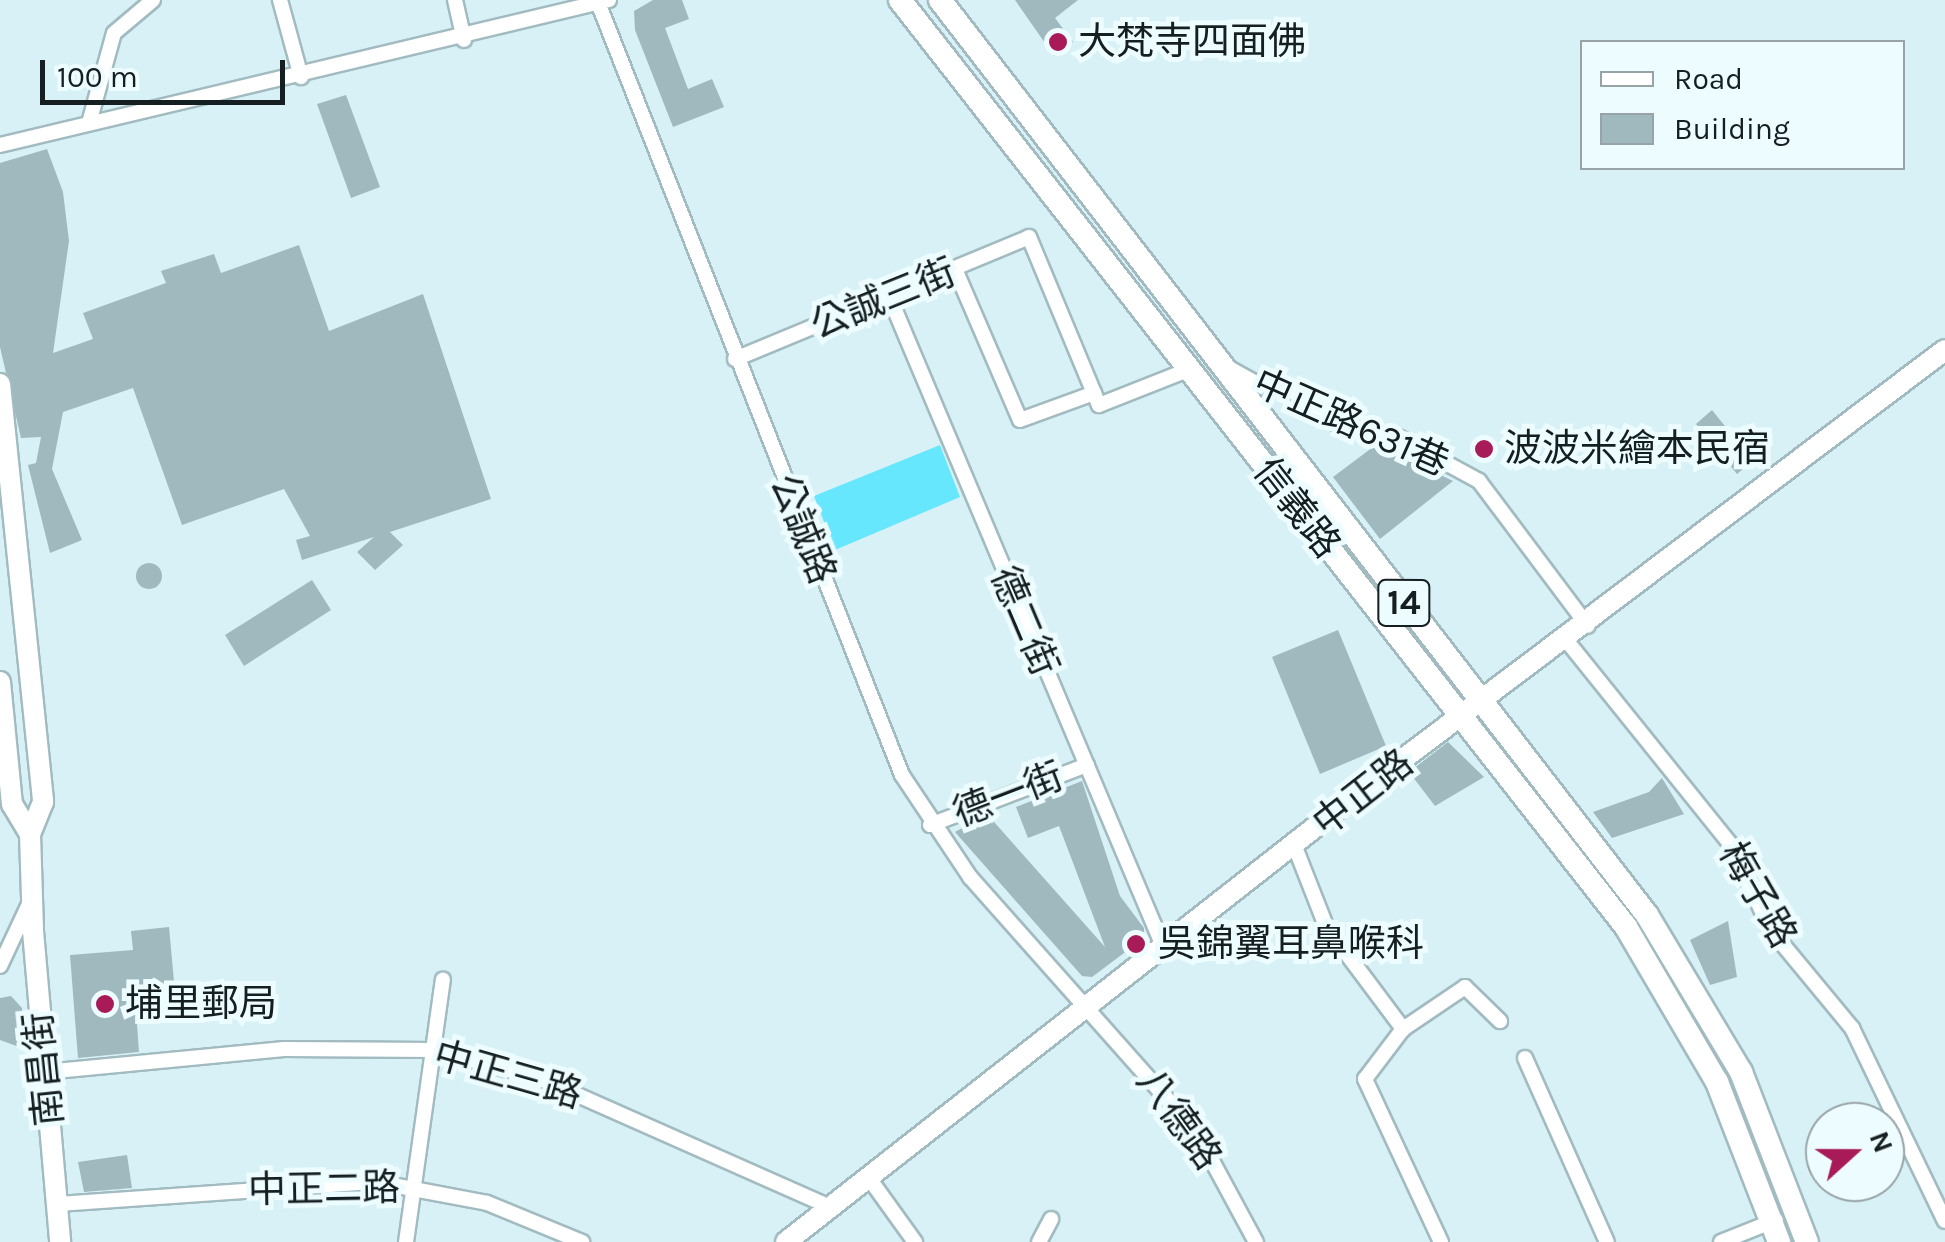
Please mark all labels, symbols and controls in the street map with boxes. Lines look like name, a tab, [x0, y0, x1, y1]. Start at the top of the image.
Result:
place label: 大梵寺四面佛	[1078, 19, 1306, 65]
marker: 大梵寺四面佛	[1047, 31, 1069, 53]
scale bar	[45, 40, 290, 102]
legend	[1580, 40, 1905, 170]
text: 100 m	[57, 59, 138, 95]
text: Road	[1674, 61, 1743, 97]
text: Building	[1674, 111, 1790, 147]
street label: 公誠三街	[804, 249, 962, 349]
street label: 中正路631巷	[1246, 360, 1456, 486]
place label: 波波米繪本民宿	[1504, 426, 1770, 472]
marker: 波波米繪本民宿	[1473, 438, 1495, 460]
street label: 信義路	[1244, 449, 1350, 567]
street label: 公誠路	[761, 468, 845, 590]
street label: 德二街	[981, 560, 1067, 682]
road number: 14	[1376, 573, 1432, 633]
street label: 中正路	[1304, 740, 1422, 846]
street label: 德一街	[947, 753, 1069, 837]
street label: 梅子路	[1710, 834, 1806, 956]
place label: 吳錦翼耳鼻喉科	[1158, 921, 1424, 967]
marker: 吳錦翼耳鼻喉科	[1123, 931, 1149, 957]
place label: 埔里郵局	[125, 981, 277, 1027]
marker: 埔里郵局	[94, 993, 116, 1015]
street label: 南昌街	[15, 1010, 73, 1128]
street label: 中正三路	[429, 1032, 587, 1118]
street label: 八德路	[1127, 1059, 1231, 1179]
north arrow	[1805, 1102, 1905, 1202]
text: N	[1863, 1126, 1901, 1157]
street label: 中正二路	[248, 1165, 400, 1213]

